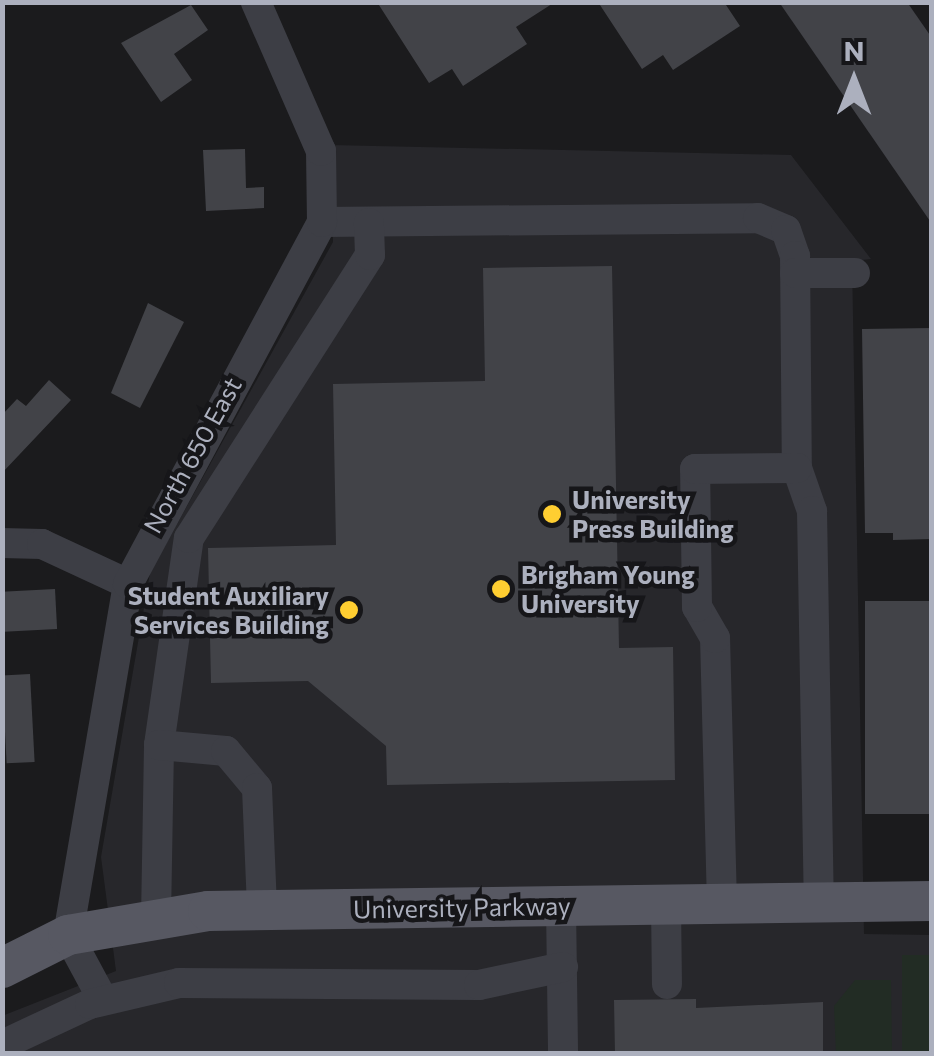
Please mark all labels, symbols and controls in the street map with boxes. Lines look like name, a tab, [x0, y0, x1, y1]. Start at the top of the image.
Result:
north arrow	[804, 30, 904, 130]
text: N	[844, 33, 865, 67]
street label: North 650 East	[137, 372, 247, 538]
place label: University Press Building	[572, 485, 734, 544]
marker: University Press Building	[541, 503, 563, 525]
place label: Brigham Young University	[521, 560, 695, 619]
marker: Brigham Young University	[490, 578, 512, 600]
place label: Student Auxiliary Services Building	[128, 581, 329, 640]
marker: Student Auxiliary Services Building	[338, 599, 360, 621]
street label: University Parkway	[353, 890, 571, 924]

